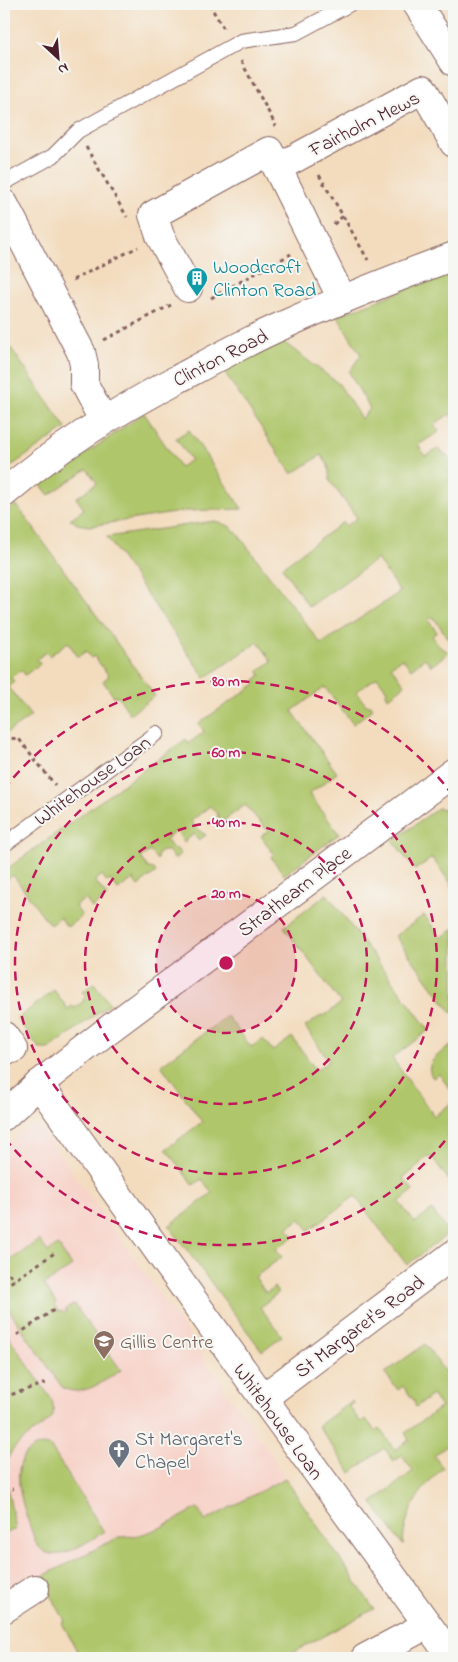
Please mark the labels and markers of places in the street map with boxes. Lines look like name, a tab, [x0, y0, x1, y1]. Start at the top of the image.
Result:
place label: Woodcroft Clinton Road	[213, 254, 316, 306]
building icon: Woodcroft Clinton Road	[185, 266, 209, 297]
centre of rings	[217, 954, 235, 972]
school or university icon: Gillis Centre	[92, 1329, 116, 1360]
place label: Gillis Centre	[120, 1329, 213, 1358]
place label: St Margaret's Chapel	[135, 1426, 243, 1478]
church icon: St Margaret's Chapel	[107, 1438, 131, 1469]

